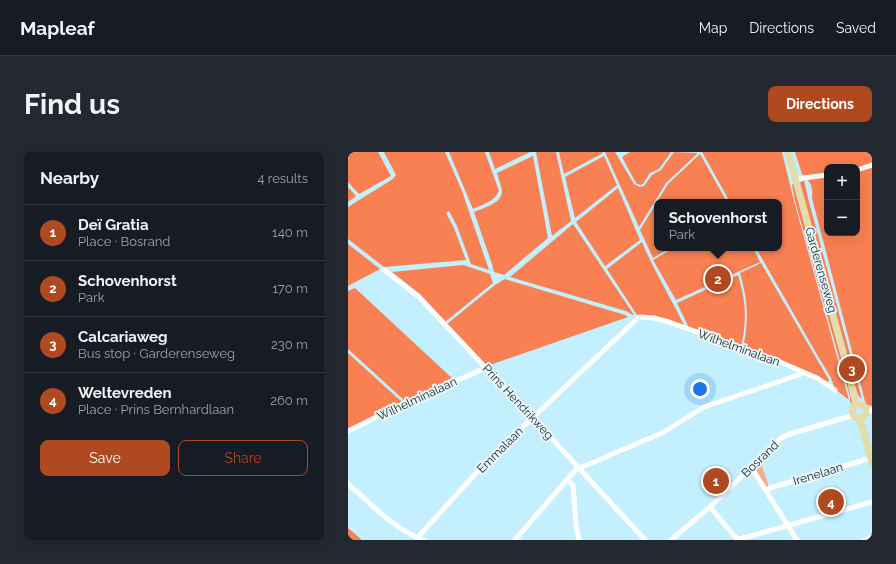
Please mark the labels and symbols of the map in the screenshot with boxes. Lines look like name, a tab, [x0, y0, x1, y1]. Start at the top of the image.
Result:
street label: Garderenseweg	[802, 226, 840, 314]
pin: 2	[705, 264, 731, 294]
street label: Wilhelminalaan	[696, 327, 782, 369]
pin: 3	[839, 354, 865, 384]
street label: Prins Hendrikweg	[480, 362, 556, 442]
street label: Wilhelminalaan	[375, 374, 459, 424]
your location	[690, 379, 710, 399]
street label: Emmalaan	[474, 424, 526, 476]
street label: Bosrand	[739, 438, 781, 480]
street label: Irenelaan	[791, 460, 845, 488]
pin: 1	[703, 466, 729, 496]
pin: 4	[818, 487, 844, 517]

